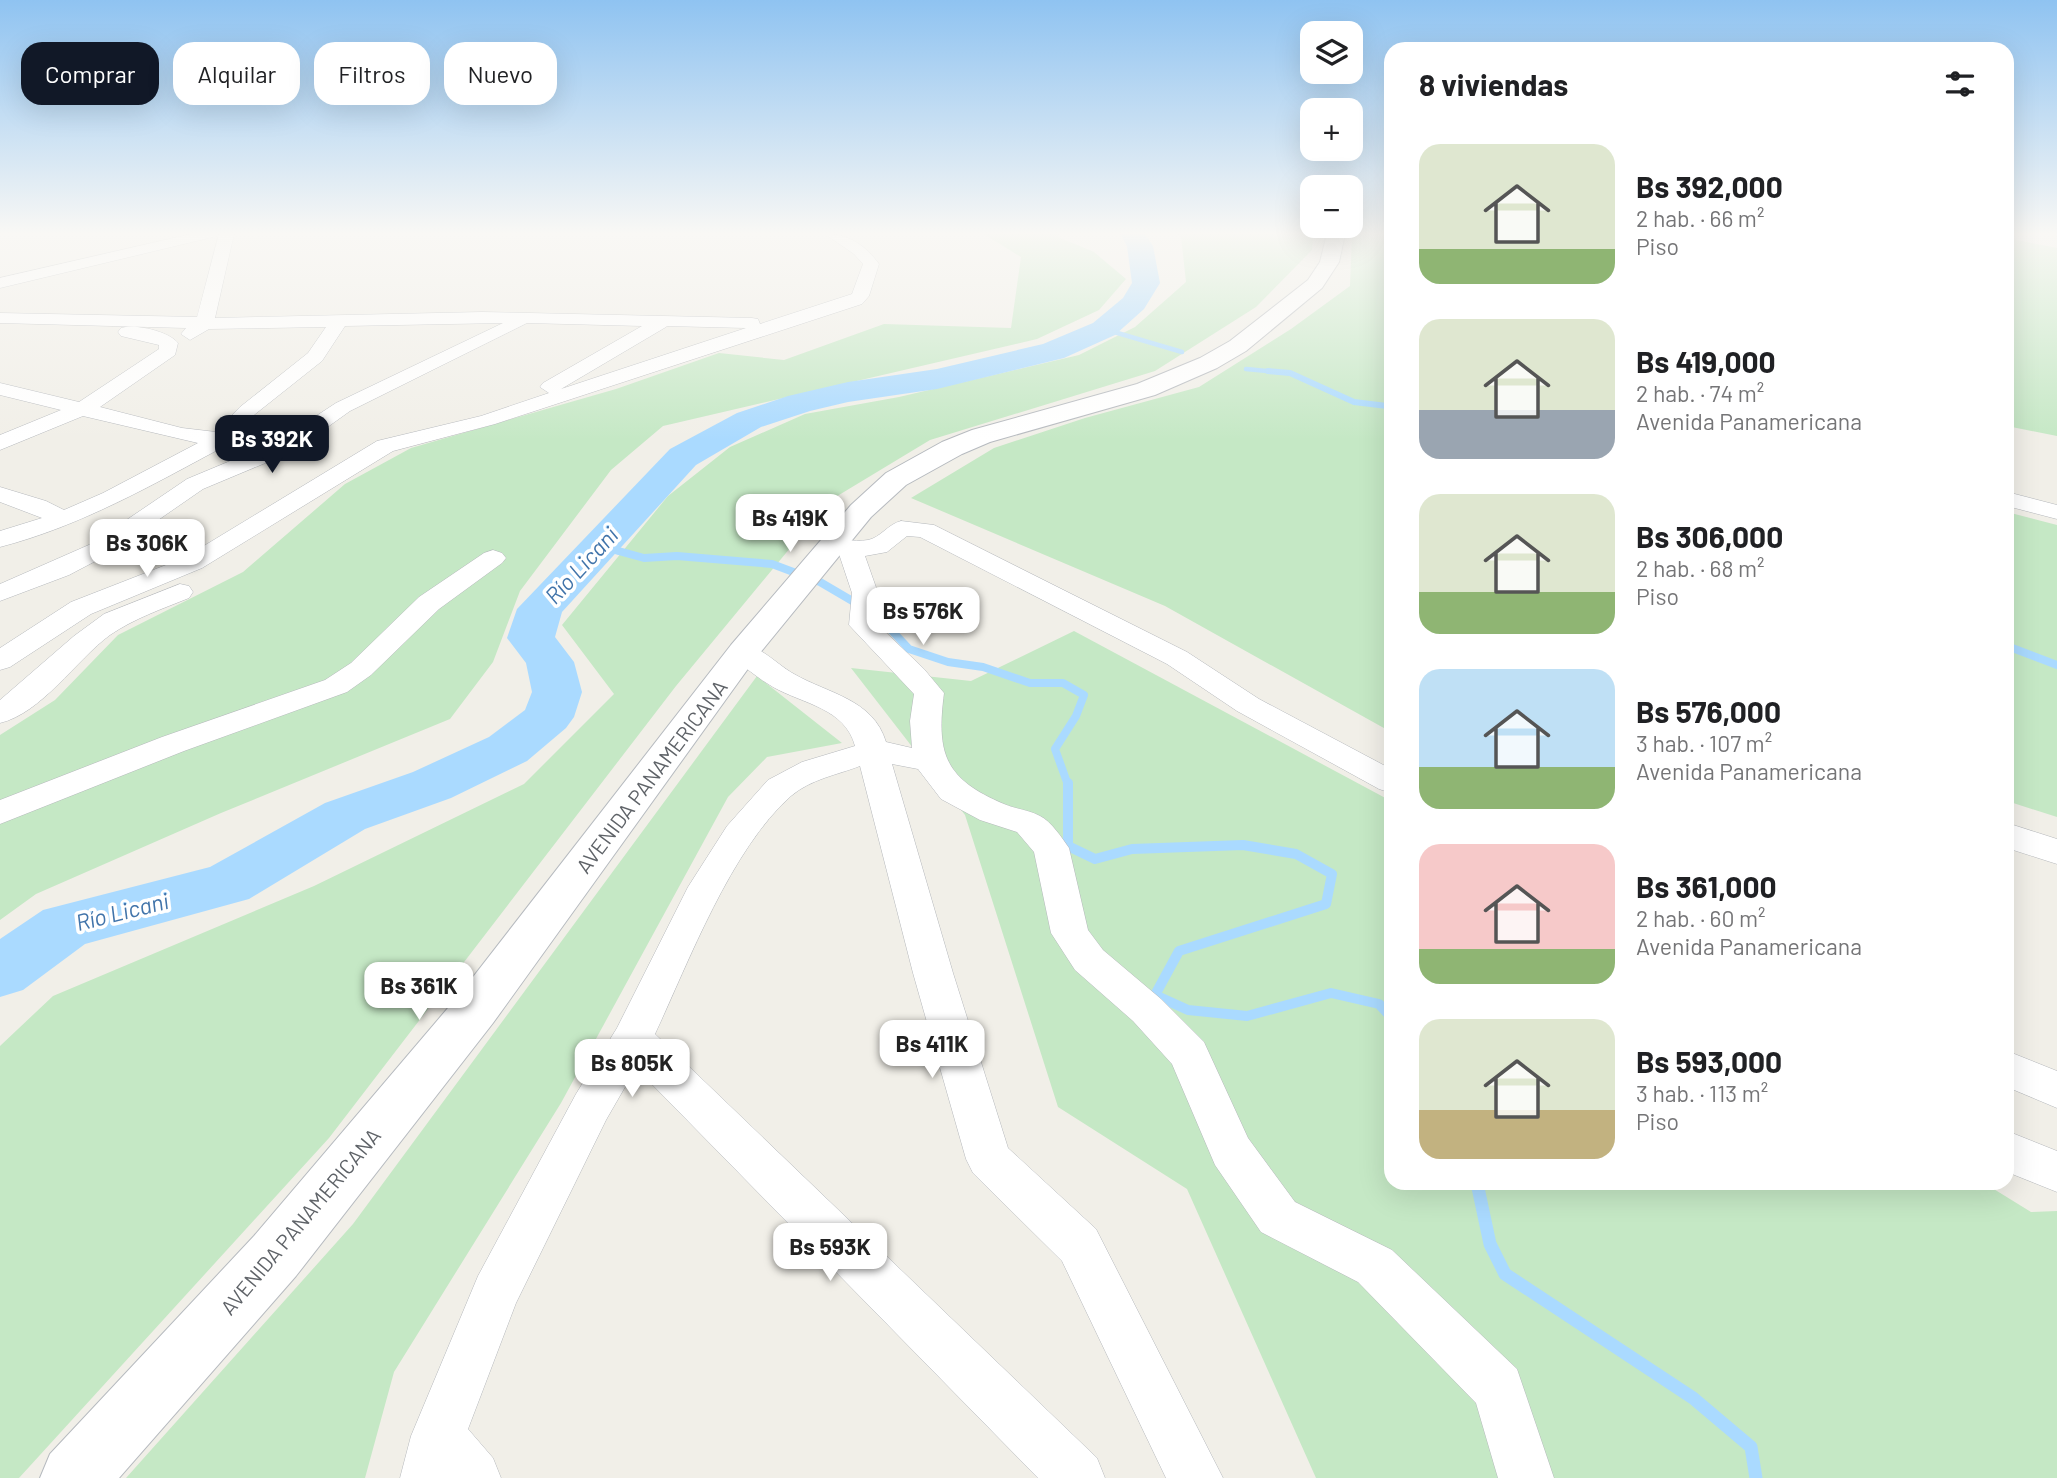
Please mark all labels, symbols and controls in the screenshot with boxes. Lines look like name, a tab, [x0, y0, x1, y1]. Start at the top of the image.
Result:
map controls	[1300, 21, 1363, 238]
button: layers	[1300, 21, 1363, 84]
chip: Comprar	[21, 42, 159, 105]
chip: Alquilar	[173, 42, 300, 105]
chip: Filtros	[314, 42, 430, 105]
chip: Nuevo	[444, 42, 557, 105]
icon: filters	[1941, 65, 1979, 103]
text: 8 viviendas	[1419, 66, 1568, 102]
button: +	[1300, 98, 1363, 161]
text: Bs 392,000	[1636, 168, 1783, 204]
icon: home	[1475, 172, 1559, 256]
button: −	[1300, 175, 1363, 238]
text: 2 hab. · 66 m²	[1636, 204, 1764, 232]
text: Piso	[1636, 232, 1679, 260]
text: Bs 419,000	[1636, 343, 1776, 379]
icon: home	[1475, 347, 1559, 431]
text: 2 hab. · 74 m²	[1636, 379, 1764, 407]
text: Avenida Panamericana	[1636, 407, 1862, 435]
pin: Bs 392K	[207, 416, 337, 475]
text: Bs 392K	[231, 424, 313, 452]
pin: Bs 419K	[725, 494, 855, 554]
text: Bs 419K	[752, 503, 828, 531]
text: Bs 306,000	[1636, 518, 1783, 554]
pin: Bs 306K	[82, 520, 212, 579]
water label: Río Licani	[538, 521, 624, 609]
icon: home	[1475, 522, 1559, 606]
text: Bs 306K	[106, 528, 188, 556]
text: 2 hab. · 68 m²	[1636, 554, 1765, 582]
text: Piso	[1636, 582, 1679, 610]
pin: Bs 576K	[858, 588, 988, 647]
text: Bs 576K	[883, 596, 963, 624]
street label: AVENIDA PANAMERICANA	[570, 674, 732, 878]
text: Bs 576,000	[1636, 693, 1781, 729]
icon: home	[1475, 697, 1559, 781]
text: 3 hab. · 107 m²	[1636, 729, 1772, 757]
text: Avenida Panamericana	[1636, 757, 1862, 785]
text: Bs 361,000	[1636, 868, 1777, 904]
icon: home	[1475, 872, 1559, 956]
water label: Río Licani	[73, 886, 172, 936]
text: 2 hab. · 60 m²	[1636, 904, 1766, 932]
text: Avenida Panamericana	[1636, 932, 1862, 960]
pin: Bs 361K	[354, 962, 484, 1022]
text: Bs 361K	[380, 971, 458, 999]
pin: Bs 411K	[867, 1020, 997, 1080]
text: Bs 411K	[896, 1029, 968, 1057]
pin: Bs 805K	[567, 1040, 697, 1099]
text: Bs 593,000	[1636, 1043, 1782, 1079]
icon: home	[1475, 1047, 1559, 1131]
text: Bs 805K	[591, 1048, 673, 1076]
text: 3 hab. · 113 m²	[1636, 1079, 1768, 1107]
text: Piso	[1636, 1107, 1679, 1135]
street label: AVENIDA PANAMERICANA	[215, 1123, 385, 1319]
pin: Bs 593K	[765, 1224, 895, 1283]
text: Bs 593K	[789, 1232, 871, 1260]

